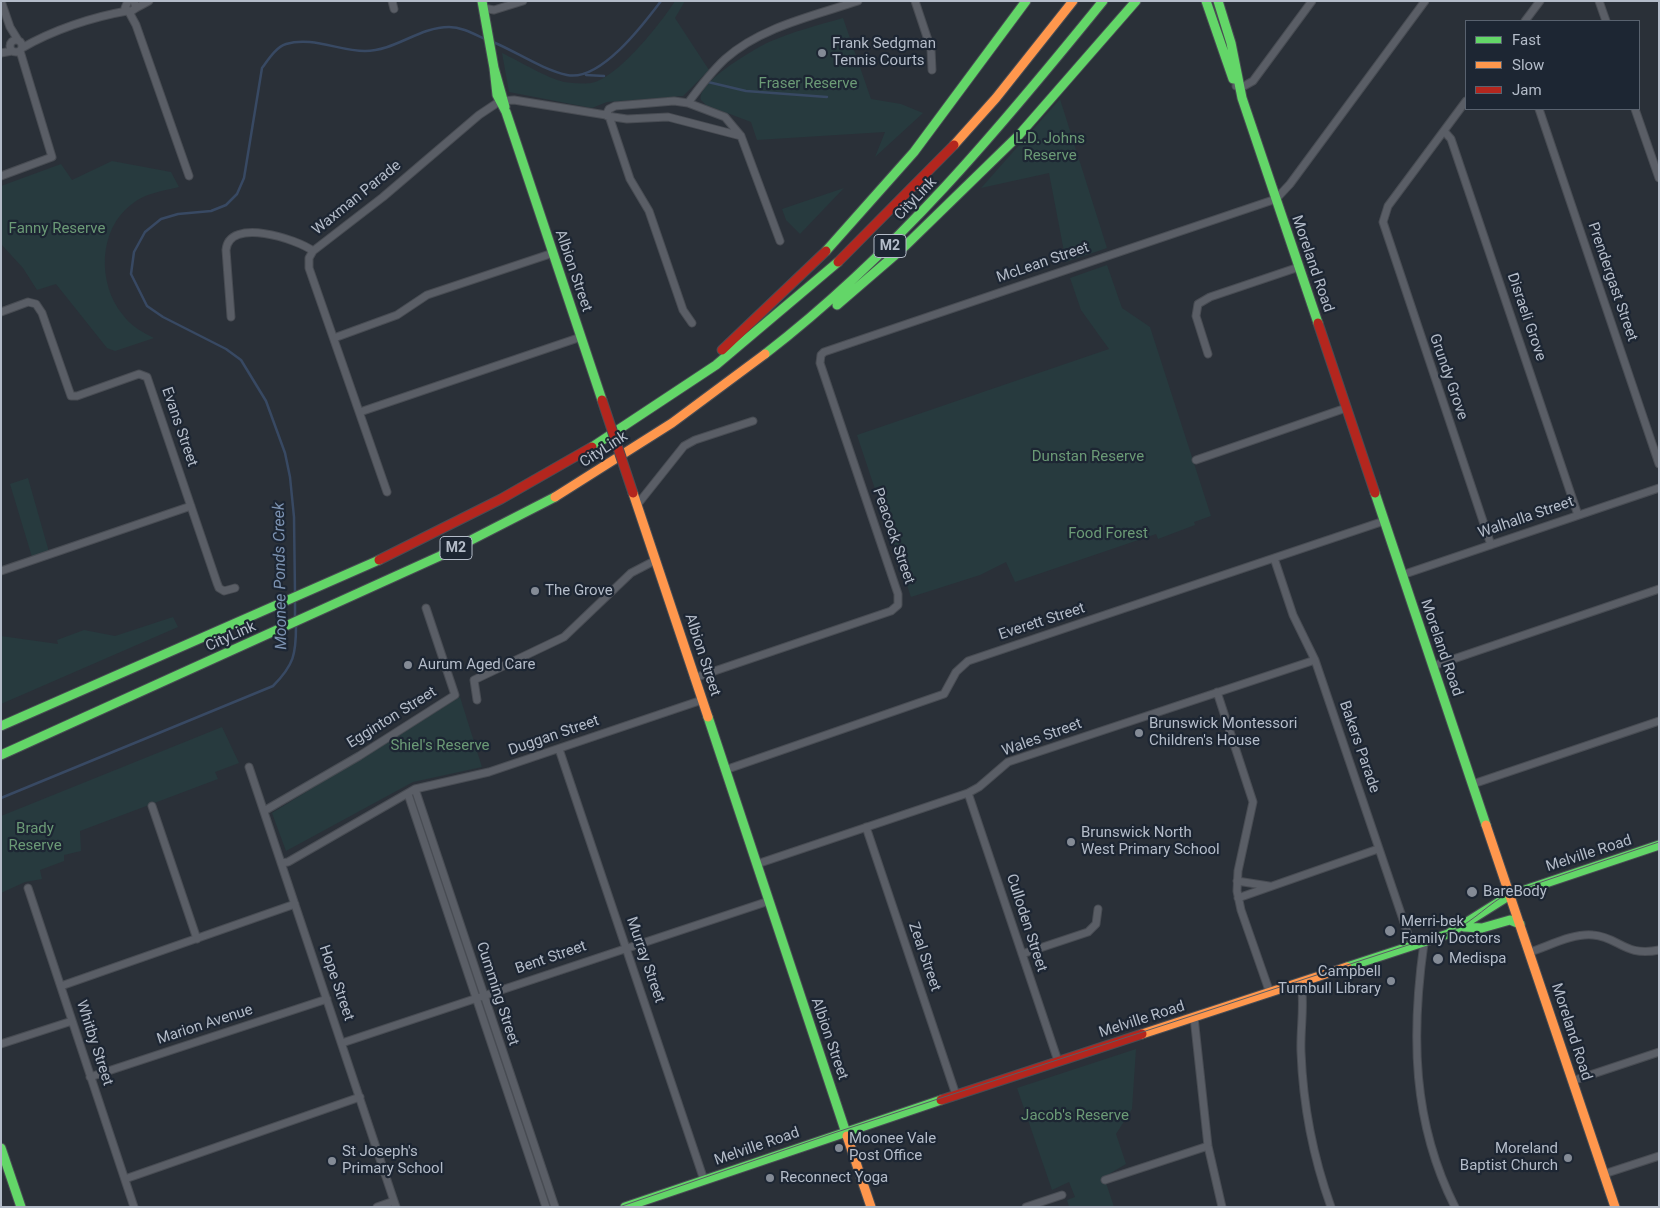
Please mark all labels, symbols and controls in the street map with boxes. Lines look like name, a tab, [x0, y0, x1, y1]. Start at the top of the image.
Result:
legend	[1465, 20, 1640, 110]
text: Fast	[1512, 31, 1541, 49]
place label: Frank Sedgman Tennis Courts	[832, 35, 936, 70]
marker: Frank Sedgman Tennis Courts	[816, 47, 828, 59]
text: Slow	[1512, 56, 1544, 74]
park label: Fraser Reserve	[759, 75, 857, 93]
text: Jam	[1512, 81, 1542, 99]
park label: L.D. Johns Reserve	[1015, 130, 1085, 165]
street label: Waxman Parade	[309, 157, 405, 239]
street label: CityLink	[891, 174, 941, 224]
street label: Moreland Road	[1287, 213, 1337, 315]
park label: Fanny Reserve	[9, 220, 105, 238]
street label: Prendergast Street	[1583, 220, 1641, 344]
street label: Albion Street	[551, 228, 595, 314]
road number: M2	[874, 235, 906, 258]
street label: McLean Street	[994, 239, 1092, 287]
street label: Disraeli Grove	[1503, 271, 1549, 363]
street label: Grundy Grove	[1425, 332, 1471, 422]
street label: Evans Street	[157, 385, 201, 469]
street label: CityLink	[577, 428, 631, 472]
park label: Dunstan Reserve	[1032, 448, 1144, 466]
street label: Peacock Street	[868, 485, 918, 587]
street label: Walhalla Street	[1476, 493, 1576, 543]
water label: Moonee Ponds Creek	[270, 502, 292, 650]
park label: Food Forest	[1068, 525, 1148, 543]
road number: M2	[440, 536, 472, 560]
place label: The Grove	[545, 582, 613, 600]
marker: The Grove	[529, 585, 541, 597]
street label: Moreland Road	[1416, 597, 1466, 699]
street label: Everett Street	[997, 600, 1087, 644]
street label: Albion Street	[680, 611, 724, 699]
street label: CityLink	[203, 618, 259, 656]
place label: Aurum Aged Care	[418, 656, 535, 674]
marker: Aurum Aged Care	[402, 659, 414, 671]
street label: Egginton Street	[344, 683, 440, 753]
street label: Bakers Parade	[1335, 699, 1383, 795]
street label: Duggan Street	[506, 712, 602, 760]
street label: Wales Street	[1000, 715, 1084, 761]
place label: Brunswick Montessori Children's House	[1149, 715, 1297, 750]
marker: Brunswick Montessori Children's House	[1133, 727, 1145, 739]
park label: Shiel's Reserve	[390, 737, 490, 755]
park label: Brady Reserve	[8, 820, 62, 855]
place label: Brunswick North West Primary School	[1081, 824, 1220, 859]
street label: Melville Road	[1544, 832, 1634, 876]
marker: Brunswick North West Primary School	[1065, 836, 1077, 848]
street label: Culloden Street	[1002, 872, 1050, 974]
place label: BareBody	[1483, 883, 1547, 901]
marker: BareBody	[1465, 885, 1479, 899]
place label: Merri-bek Family Doctors	[1401, 913, 1501, 948]
street label: Murray Street	[622, 915, 668, 1005]
street label: Zeal Street	[904, 920, 944, 994]
marker: Merri-bek Family Doctors	[1383, 924, 1397, 938]
street label: Bent Street	[513, 937, 589, 979]
street label: Cumming Street	[472, 940, 522, 1048]
street label: Hope Street	[315, 943, 357, 1023]
place label: Medispa	[1449, 950, 1506, 968]
marker: Medispa	[1431, 952, 1445, 966]
place label: Campbell Turnbull Library	[1278, 963, 1381, 998]
marker: Campbell Turnbull Library	[1385, 975, 1397, 987]
street label: Moreland Road	[1547, 981, 1595, 1083]
street label: Albion Street	[807, 996, 851, 1082]
street label: Whitby Street	[72, 998, 116, 1088]
street label: Melville Road	[1097, 998, 1187, 1042]
street label: Marion Avenue	[155, 1001, 255, 1049]
park label: Jacob's Reserve	[1021, 1107, 1129, 1125]
street label: Melville Road	[712, 1124, 802, 1170]
place label: Moonee Vale Post Office	[849, 1130, 936, 1165]
place label: Moreland Baptist Church	[1460, 1140, 1558, 1175]
marker: Moonee Vale Post Office	[833, 1142, 845, 1154]
place label: St Joseph's Primary School	[342, 1143, 443, 1178]
marker: Moreland Baptist Church	[1562, 1152, 1574, 1164]
marker: St Joseph's Primary School	[326, 1155, 338, 1167]
place label: Reconnect Yoga	[780, 1169, 888, 1187]
marker: Reconnect Yoga	[764, 1172, 776, 1184]

